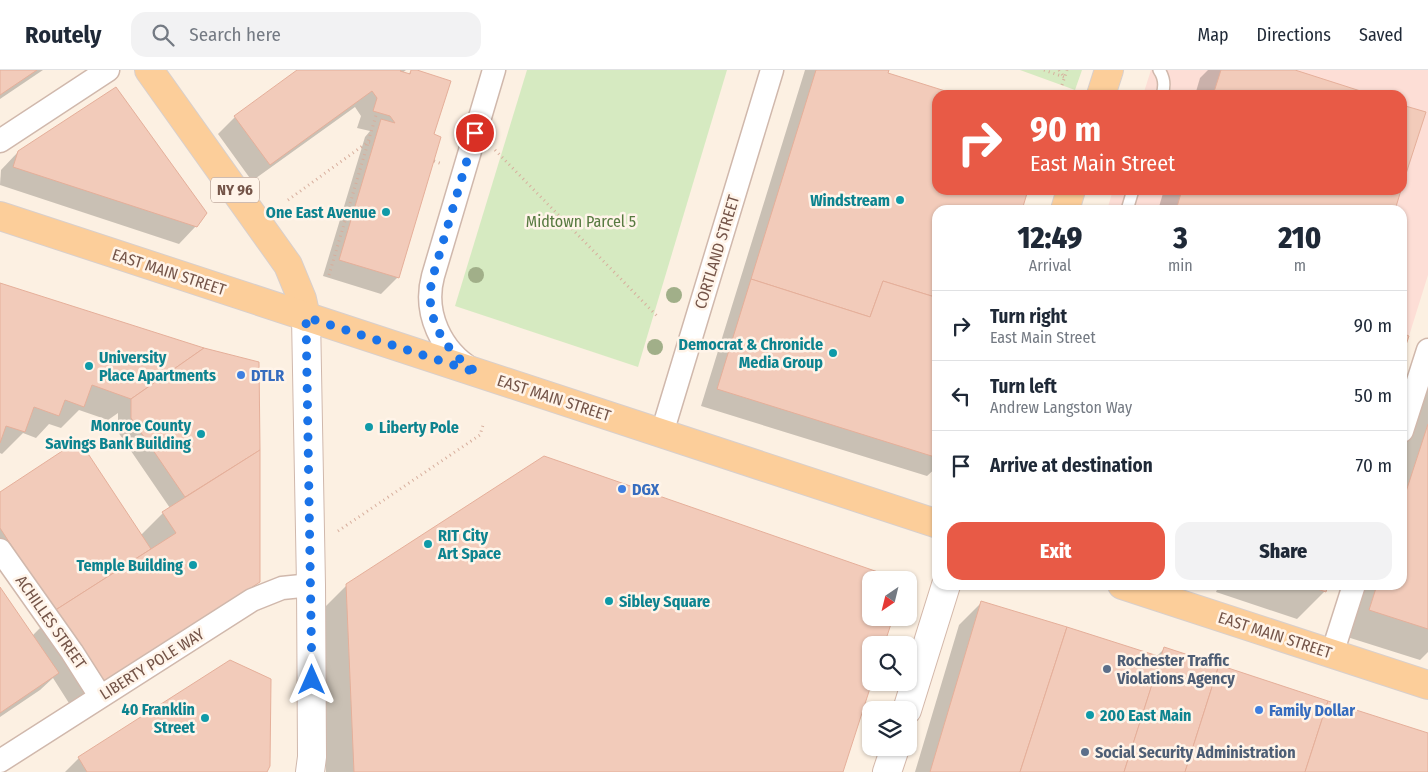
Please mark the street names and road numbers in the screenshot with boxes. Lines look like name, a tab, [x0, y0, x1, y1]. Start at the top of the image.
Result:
road number: NY 96	[211, 178, 259, 202]
street label: CORTLAND STREET	[691, 192, 744, 311]
street label: EAST MAIN STREET	[110, 245, 229, 299]
street label: EAST MAIN STREET	[495, 371, 614, 425]
street label: ACHILLES STREET	[12, 572, 91, 673]
street label: EAST MAIN STREET	[1216, 608, 1335, 662]
street label: LIBERTY POLE WAY	[96, 624, 208, 704]

